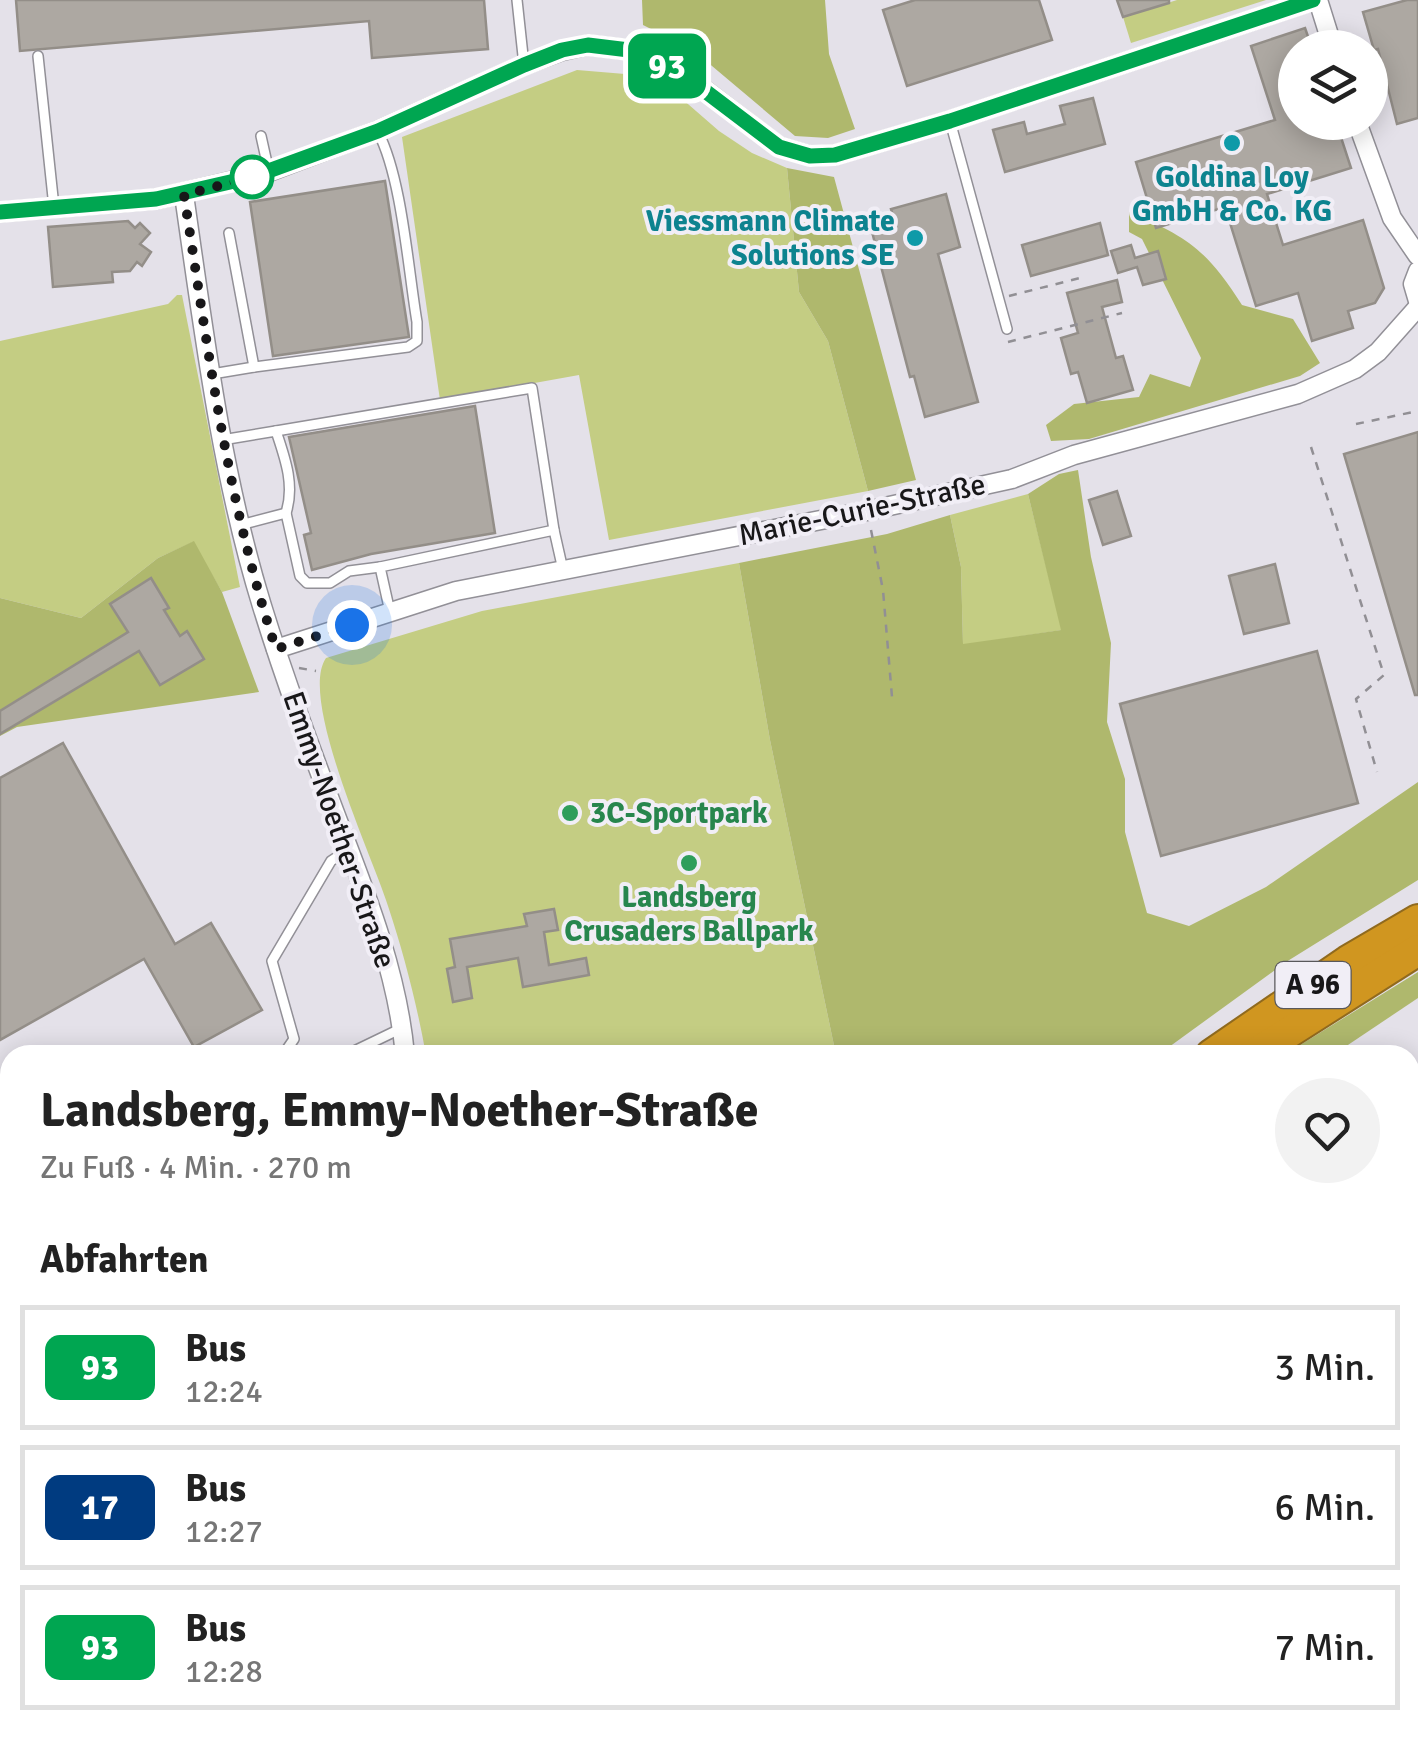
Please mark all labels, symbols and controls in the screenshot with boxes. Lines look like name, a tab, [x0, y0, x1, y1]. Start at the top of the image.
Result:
map controls	[1278, 30, 1388, 140]
button: layers	[1278, 30, 1388, 140]
line badge: 93	[622, 34, 712, 98]
text: 93	[648, 45, 686, 88]
marker: Goldina Loy GmbH & Co. KG	[1221, 132, 1243, 154]
unlabelled marker	[231, 156, 273, 198]
place label: Goldina Loy GmbH & Co. KG	[1132, 159, 1332, 230]
place label: Viessmann Climate Solutions SE	[646, 203, 895, 274]
marker: Viessmann Climate Solutions SE	[904, 227, 926, 249]
street label: Marie-Curie-Straße	[735, 466, 989, 554]
your location	[327, 600, 377, 650]
street label: Emmy-Noether-Straße	[274, 687, 404, 973]
place label: 3C-Sportpark	[590, 795, 768, 832]
marker: 3C-Sportpark	[559, 802, 581, 824]
marker: Landsberg Crusaders Ballpark	[678, 852, 700, 874]
place label: Landsberg Crusaders Ballpark	[564, 879, 814, 950]
road number: A 96	[1276, 962, 1350, 1008]
button: heart	[1275, 1078, 1380, 1183]
text: Landsberg, Emmy-Noether-Straße	[40, 1081, 759, 1140]
text: Zu Fuß · 4 Min. · 270 m	[40, 1148, 352, 1187]
text: Abfahrten	[40, 1236, 209, 1283]
text: Bus	[185, 1325, 246, 1372]
text: 3 Min.	[1274, 1344, 1375, 1391]
text: 93	[81, 1346, 119, 1389]
text: 12:24	[185, 1372, 263, 1411]
text: Bus	[185, 1465, 246, 1512]
text: 6 Min.	[1274, 1484, 1375, 1531]
text: 17	[81, 1486, 119, 1529]
text: 12:27	[185, 1512, 263, 1551]
text: Bus	[185, 1605, 246, 1652]
text: 7 Min.	[1274, 1624, 1375, 1671]
text: 93	[81, 1626, 119, 1669]
text: 12:28	[185, 1652, 263, 1691]

